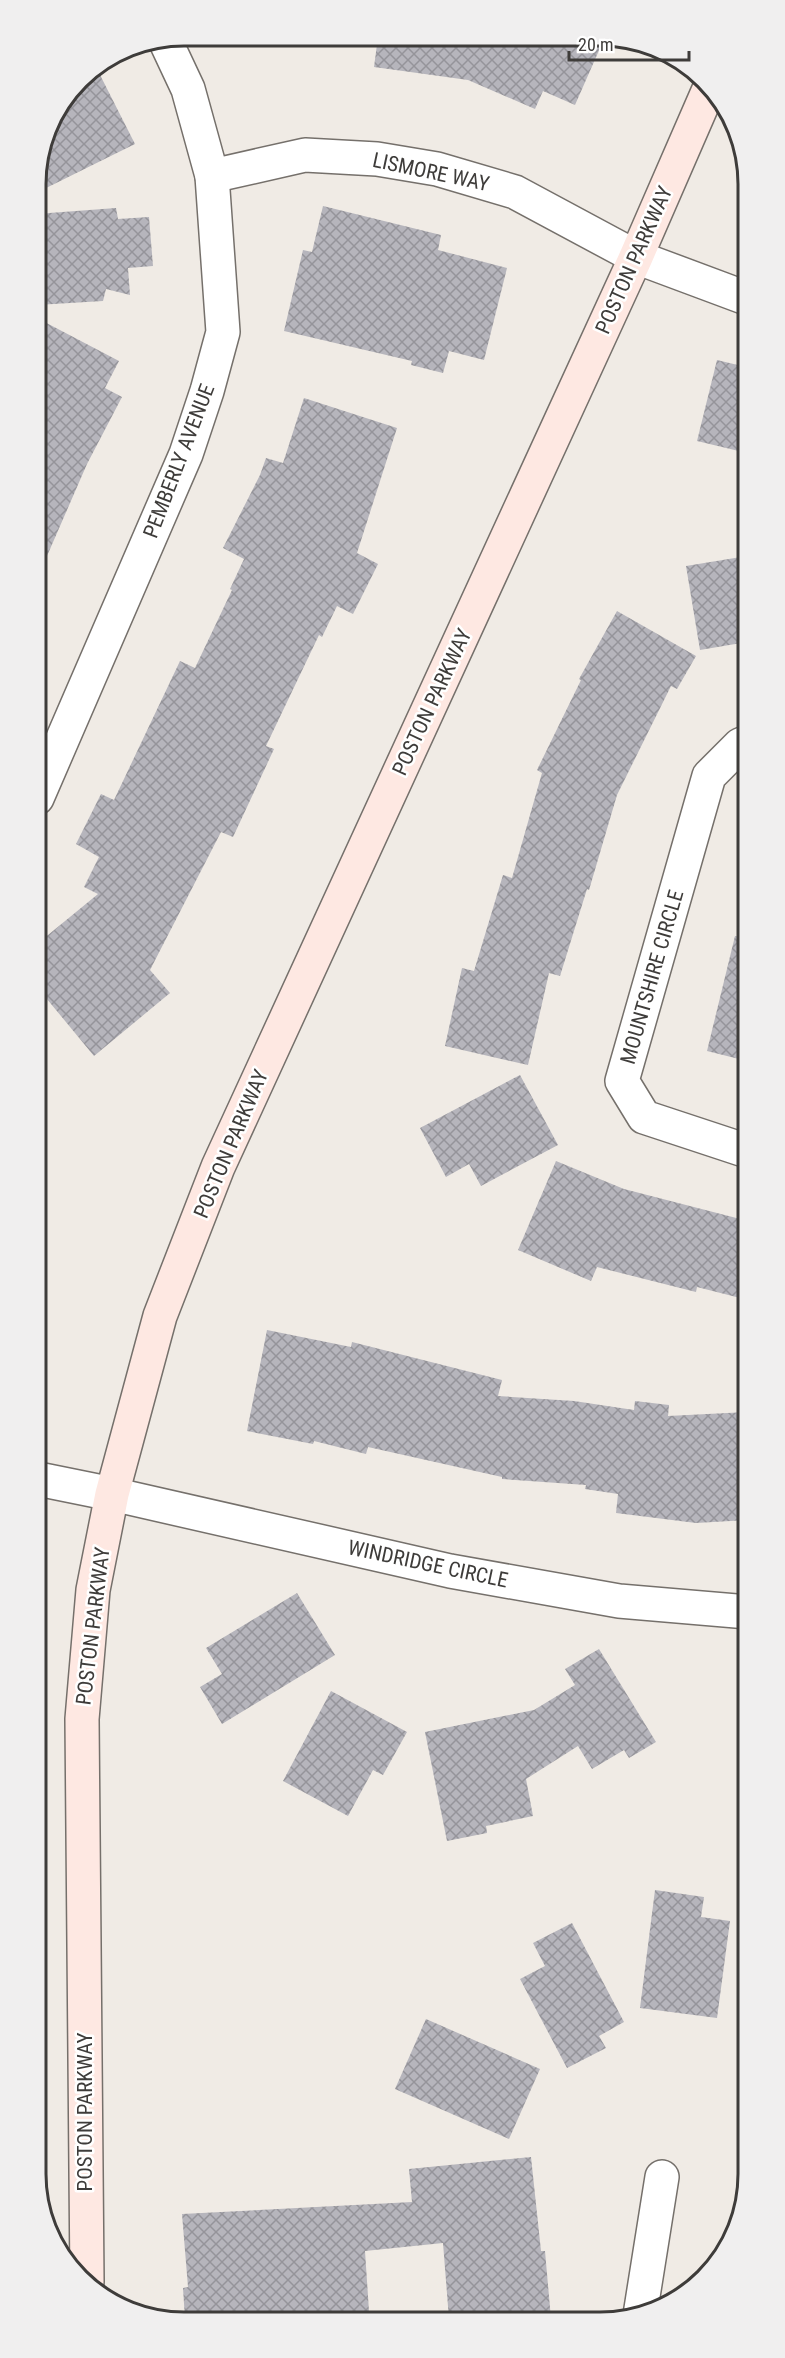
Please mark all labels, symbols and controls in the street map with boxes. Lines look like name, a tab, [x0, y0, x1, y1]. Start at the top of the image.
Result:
scale bar	[569, 24, 689, 62]
text: 20 m	[578, 34, 613, 55]
street label: LISMORE WAY	[370, 148, 492, 196]
street label: POSTON PARKWAY	[591, 183, 677, 337]
street label: PEMBERLY AVENUE	[139, 381, 219, 541]
street label: POSTON PARKWAY	[388, 625, 476, 779]
street label: MOUNTSHIRE CIRCLE	[616, 887, 688, 1067]
street label: POSTON PARKWAY	[189, 1066, 273, 1222]
street label: WINDRIDGE CIRCLE	[346, 1535, 510, 1593]
street label: POSTON PARKWAY	[71, 1546, 115, 1706]
street label: POSTON PARKWAY	[73, 2033, 97, 2191]

